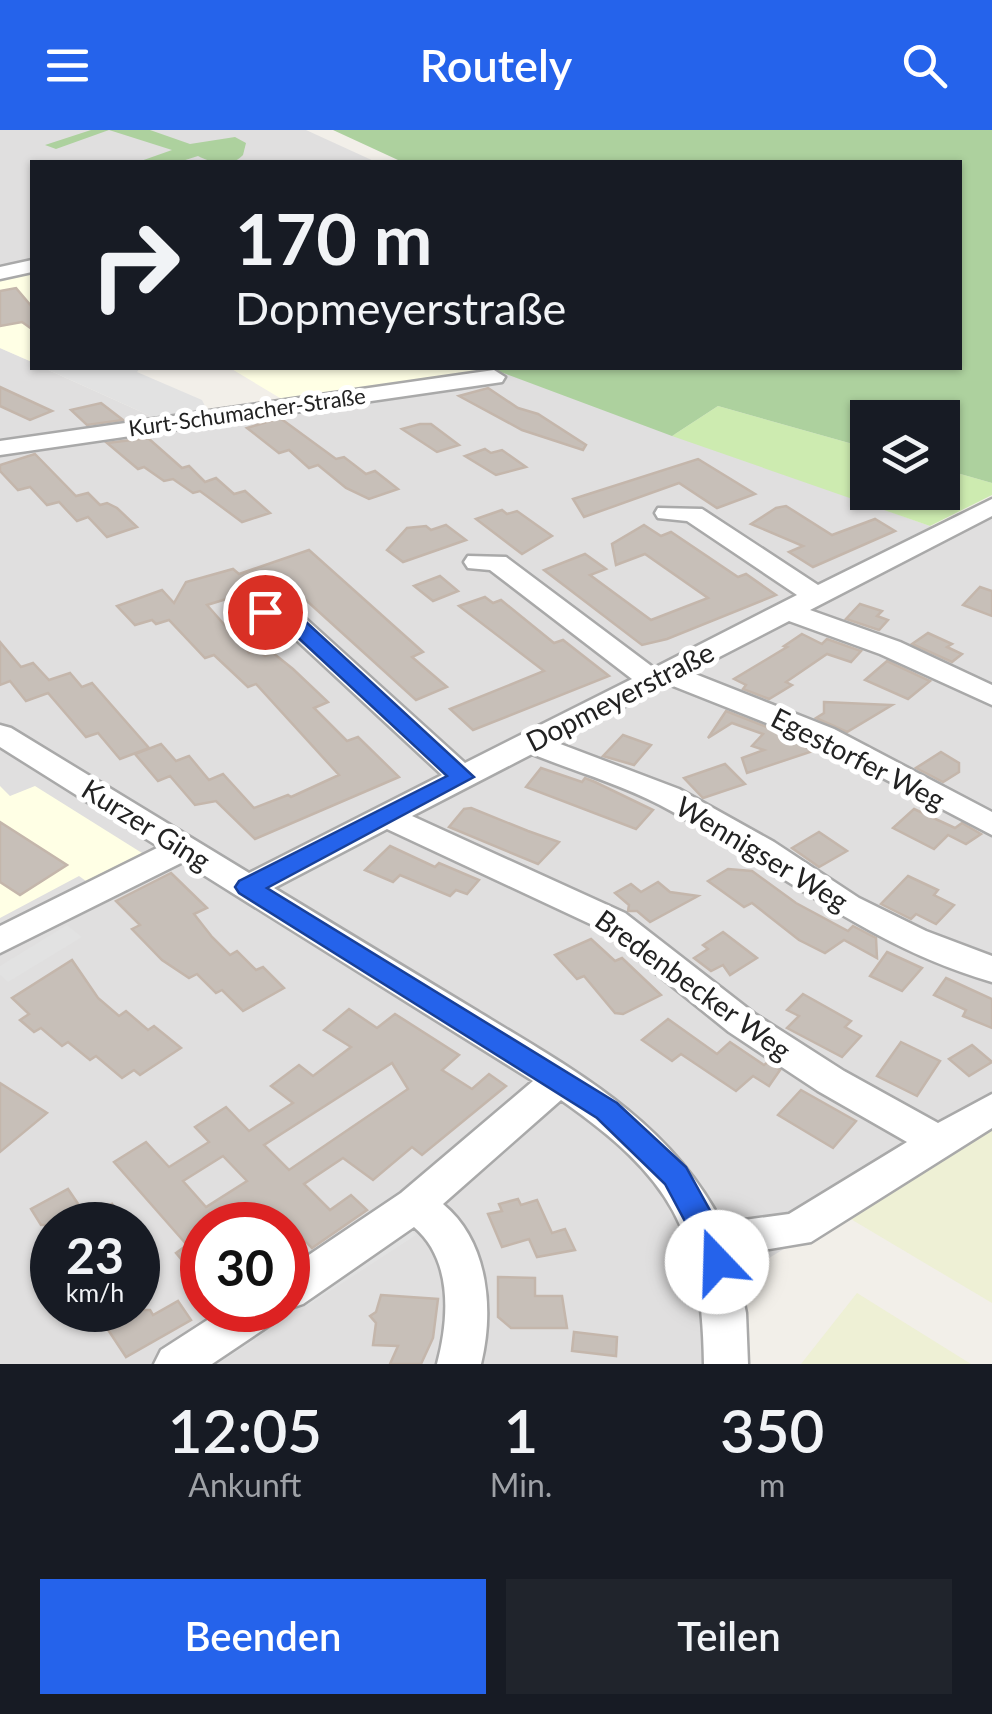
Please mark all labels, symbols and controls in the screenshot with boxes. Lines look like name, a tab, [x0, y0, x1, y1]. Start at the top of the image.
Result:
icon: menu	[40, 38, 95, 93]
text: Routely	[420, 38, 572, 92]
icon: search	[897, 38, 952, 93]
text: 170 m	[235, 196, 432, 280]
icon: right	[70, 200, 200, 330]
text: Dopmeyerstraße	[235, 281, 566, 335]
street label: Kurt-Schumacher-Straße	[127, 382, 367, 441]
map controls	[850, 400, 960, 510]
button: layers	[850, 400, 960, 510]
pin	[223, 570, 308, 655]
icon: arrive	[238, 585, 293, 640]
street label: Dopmeyerstraße	[520, 634, 719, 758]
street label: Egestorfer Weg	[766, 700, 951, 816]
street label: Kurzer Ging	[76, 771, 217, 877]
street label: Wennigser Weg	[670, 788, 855, 918]
street label: Bredenbecker Weg	[589, 902, 798, 1067]
speed limit sign: 30	[180, 1202, 310, 1332]
position arrow	[665, 1210, 769, 1314]
text: 23	[66, 1225, 124, 1285]
text: km/h	[66, 1277, 124, 1307]
text: 12:05	[168, 1394, 322, 1466]
text: 1	[504, 1394, 538, 1466]
text: 350	[720, 1394, 824, 1466]
text: Ankunft	[188, 1465, 301, 1504]
text: Min.	[490, 1465, 552, 1504]
text: m	[759, 1465, 785, 1504]
button: Beenden	[40, 1579, 486, 1694]
button: Teilen	[506, 1579, 952, 1694]

